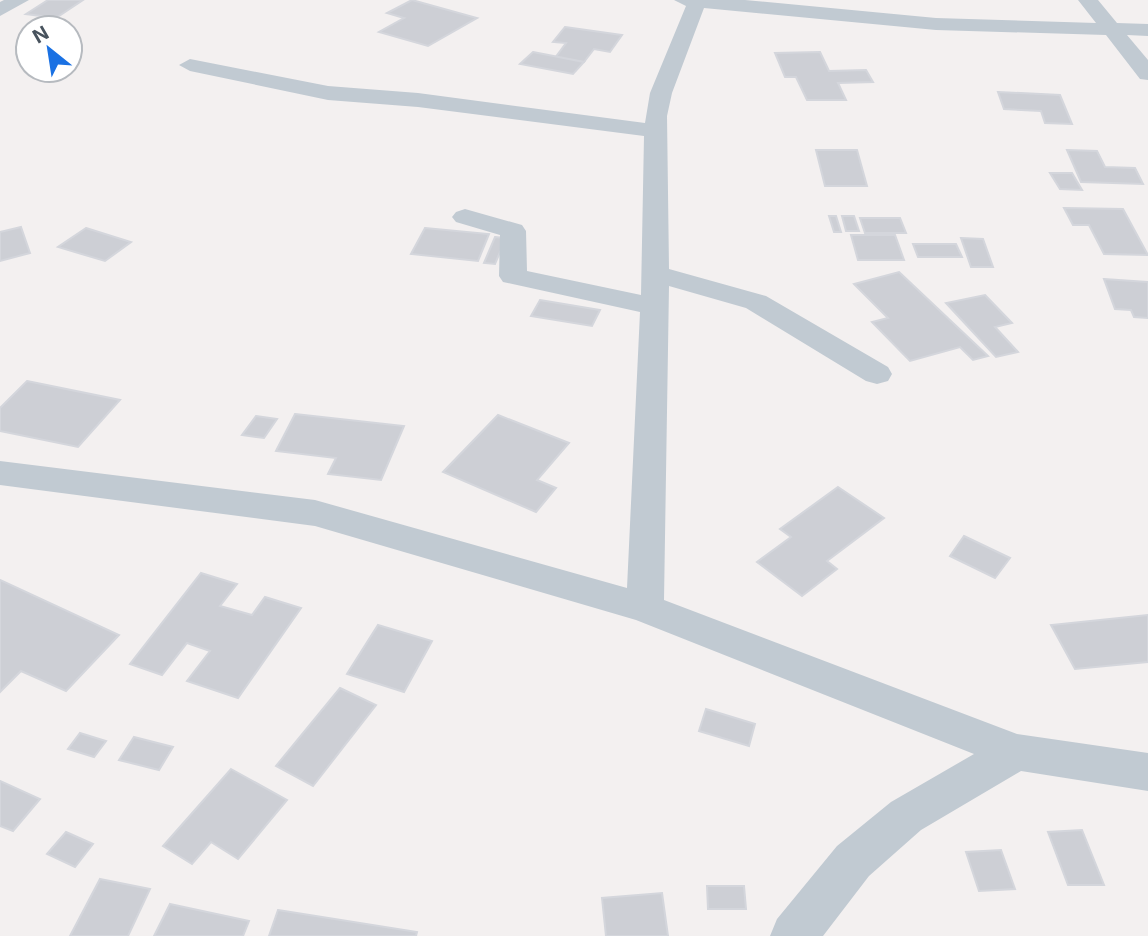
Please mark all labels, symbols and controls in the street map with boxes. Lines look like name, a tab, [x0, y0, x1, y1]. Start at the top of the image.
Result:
north arrow	[14, 14, 84, 84]
text: N	[29, 21, 53, 48]

